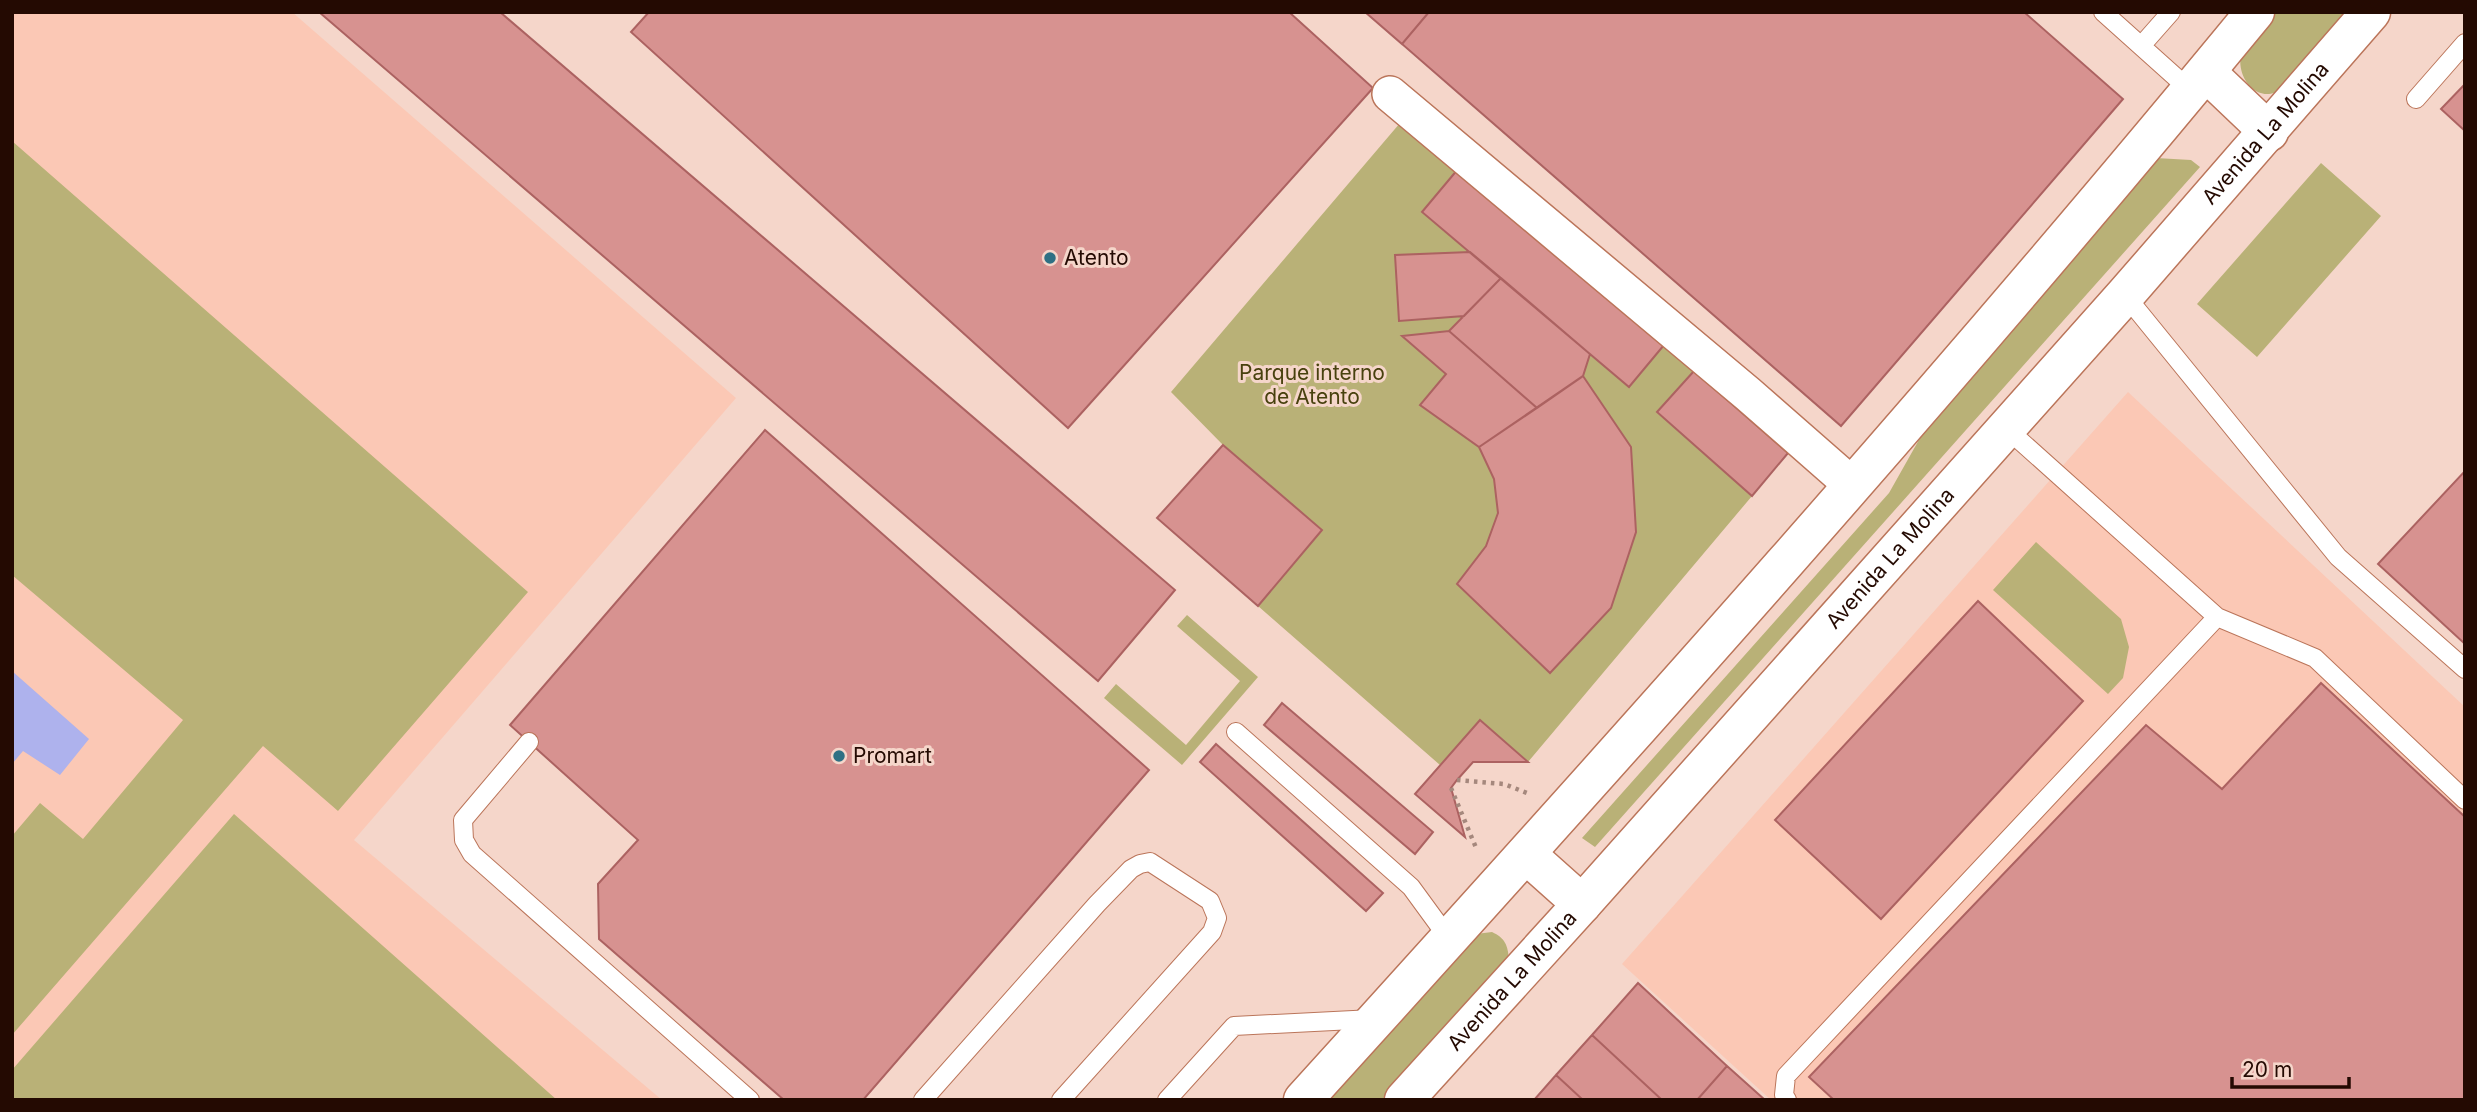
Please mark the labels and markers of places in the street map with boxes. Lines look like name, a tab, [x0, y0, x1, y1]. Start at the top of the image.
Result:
place label: Atento	[1064, 245, 1129, 270]
marker: Atento	[1042, 250, 1058, 266]
place label: Promart	[853, 743, 932, 768]
marker: Promart	[831, 748, 847, 764]

